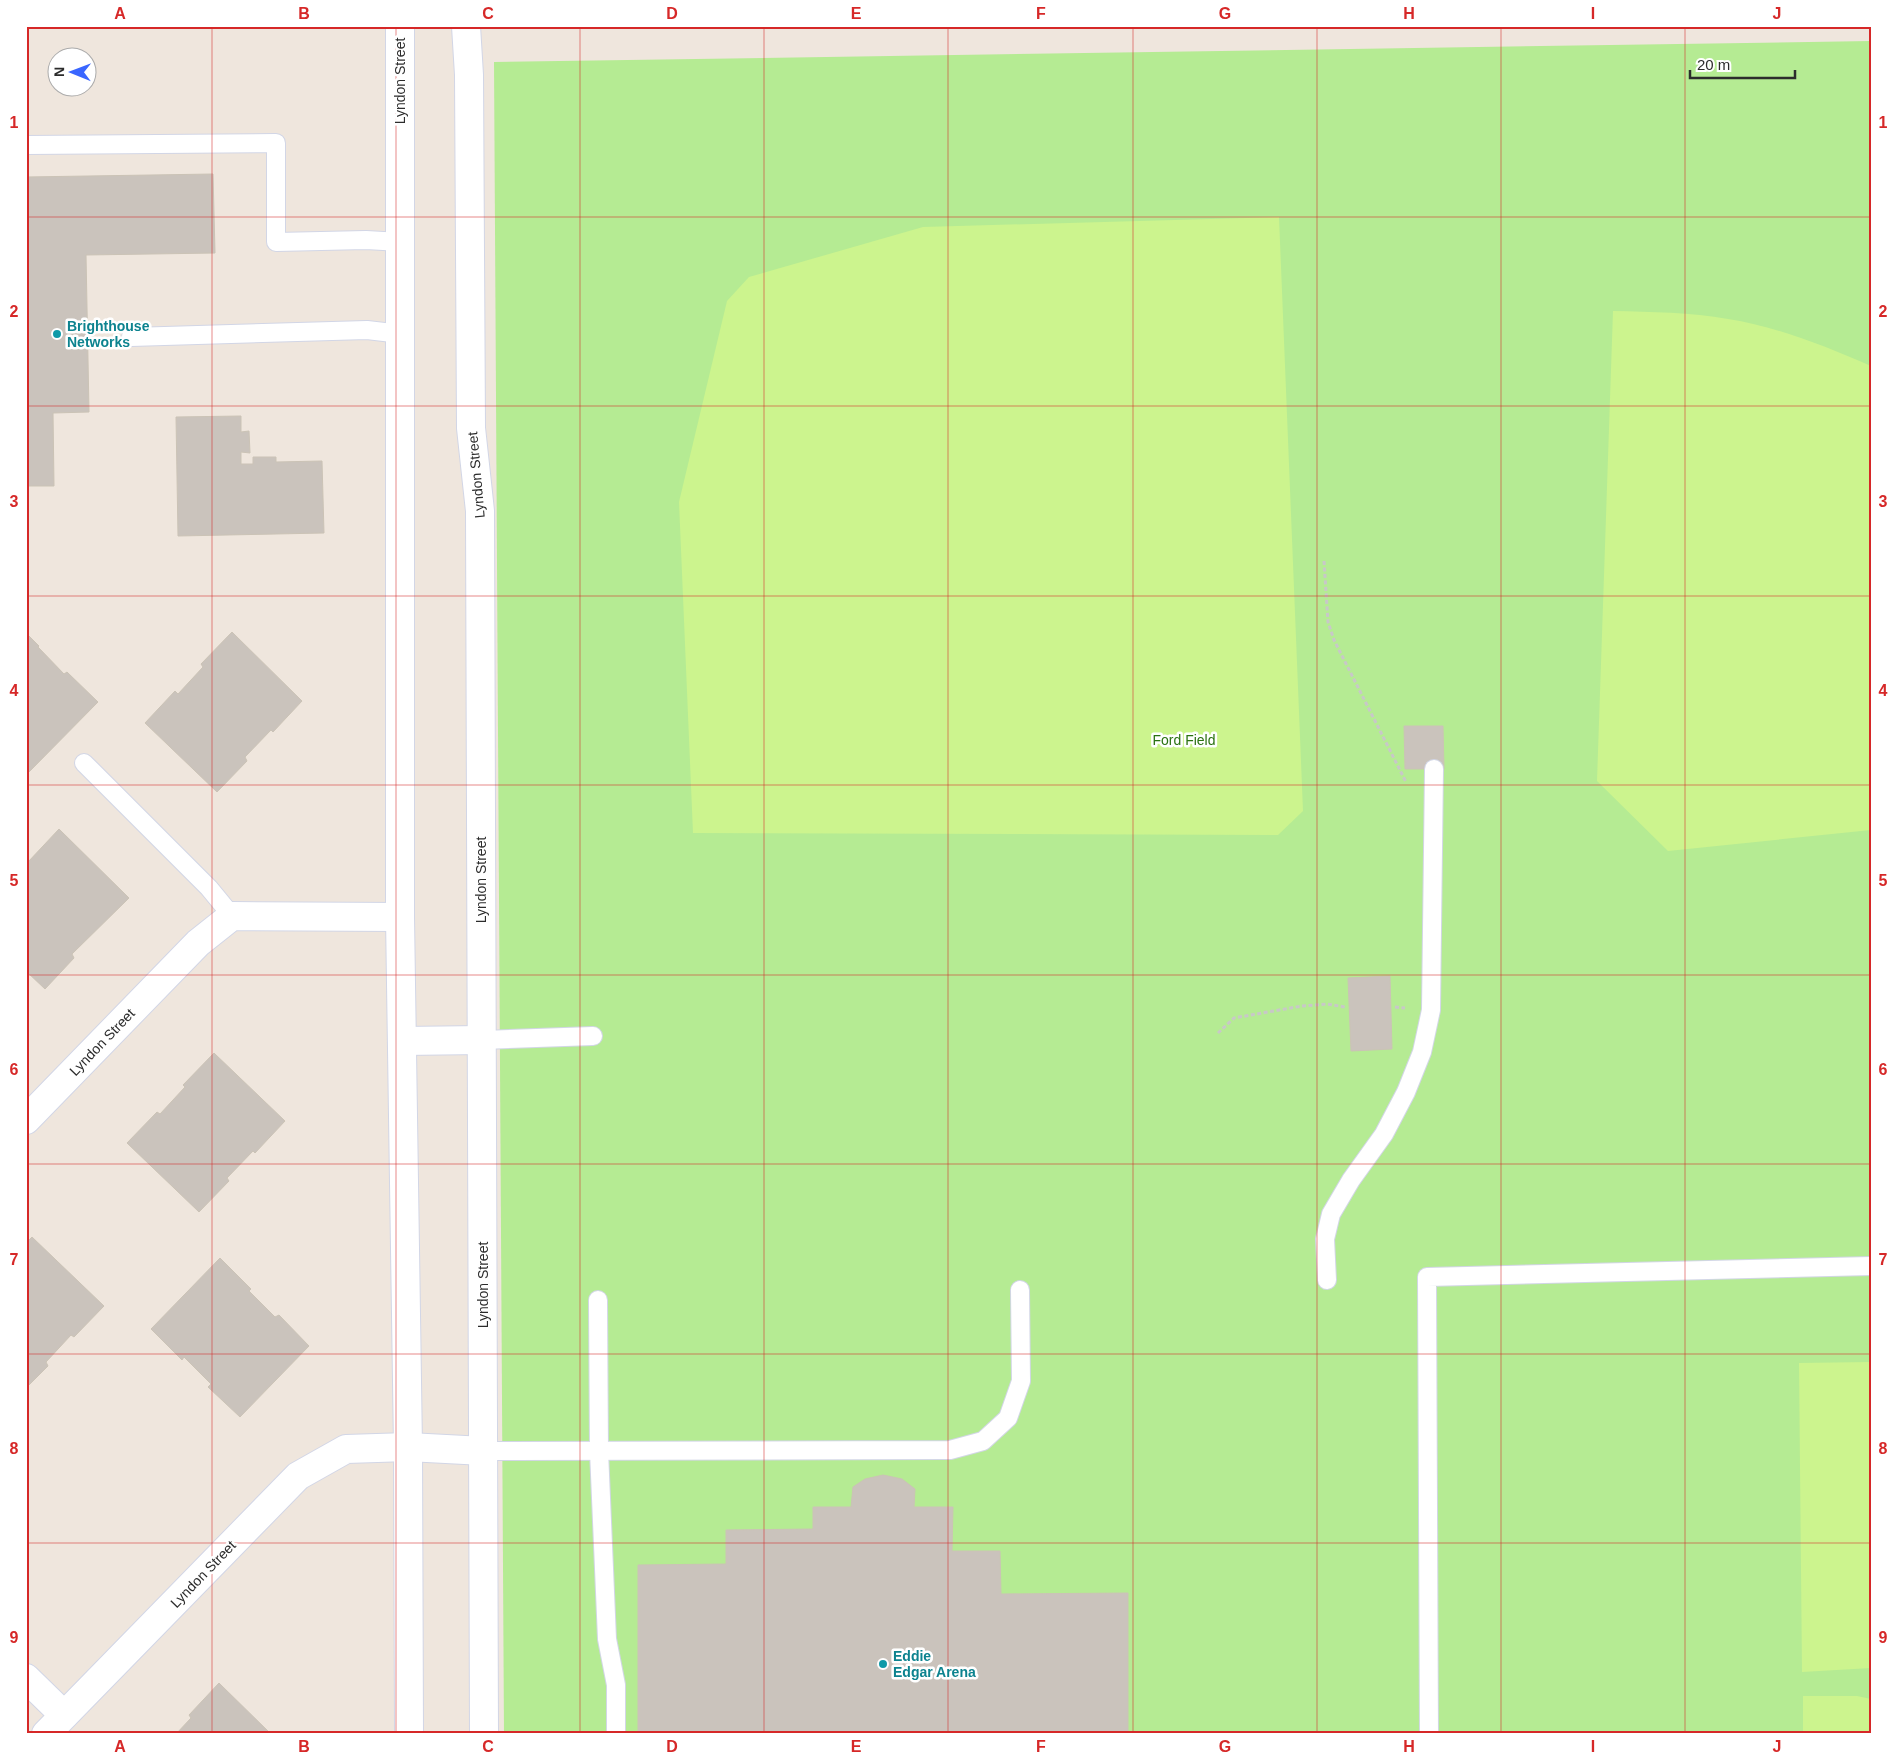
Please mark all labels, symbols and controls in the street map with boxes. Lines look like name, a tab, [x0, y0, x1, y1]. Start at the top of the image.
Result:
text: A	[114, 5, 126, 22]
text: B	[298, 5, 310, 22]
text: C	[482, 5, 494, 22]
text: D	[666, 5, 678, 22]
text: E	[851, 5, 862, 22]
text: F	[1036, 5, 1046, 22]
text: G	[1219, 5, 1231, 22]
text: H	[1403, 5, 1415, 22]
text: I	[1591, 5, 1595, 22]
text: J	[1773, 5, 1781, 22]
street label: Lyndon Street	[392, 38, 408, 124]
north arrow	[48, 48, 98, 98]
scale bar	[1690, 48, 1794, 80]
text: 20 m	[1697, 56, 1730, 73]
text: N	[51, 67, 67, 77]
text: 1	[10, 114, 19, 131]
text: 1	[1879, 114, 1888, 131]
text: 2	[10, 303, 19, 320]
text: 2	[1879, 303, 1888, 320]
place label: Brighthouse Networks	[67, 318, 150, 350]
marker: Brighthouse Networks	[51, 328, 63, 340]
street label: Lyndon Street	[464, 431, 488, 519]
text: 3	[10, 493, 19, 510]
text: 3	[1879, 493, 1888, 510]
text: 4	[10, 682, 19, 699]
text: 4	[1879, 682, 1888, 699]
park label: Ford Field	[1152, 732, 1216, 748]
street label: Lyndon Street	[473, 837, 489, 923]
text: 5	[10, 872, 19, 889]
text: 5	[1879, 872, 1888, 889]
street label: Lyndon Street	[66, 1005, 138, 1079]
text: 6	[10, 1061, 19, 1078]
text: 6	[1879, 1061, 1888, 1078]
street label: Lyndon Street	[475, 1242, 491, 1328]
text: 7	[10, 1251, 19, 1268]
text: 7	[1879, 1251, 1888, 1268]
text: 8	[10, 1440, 19, 1457]
text: 8	[1879, 1440, 1888, 1457]
street label: Lyndon Street	[167, 1537, 239, 1611]
text: 9	[10, 1629, 19, 1646]
text: 9	[1879, 1629, 1888, 1646]
place label: Eddie Edgar Arena	[893, 1648, 976, 1680]
marker: Eddie Edgar Arena	[877, 1658, 889, 1670]
text: A	[114, 1738, 126, 1755]
text: B	[298, 1738, 310, 1755]
text: C	[482, 1738, 494, 1755]
text: D	[666, 1738, 678, 1755]
text: E	[851, 1738, 862, 1755]
text: F	[1036, 1738, 1046, 1755]
text: G	[1219, 1738, 1231, 1755]
text: H	[1403, 1738, 1415, 1755]
text: I	[1591, 1738, 1595, 1755]
text: J	[1773, 1738, 1781, 1755]

